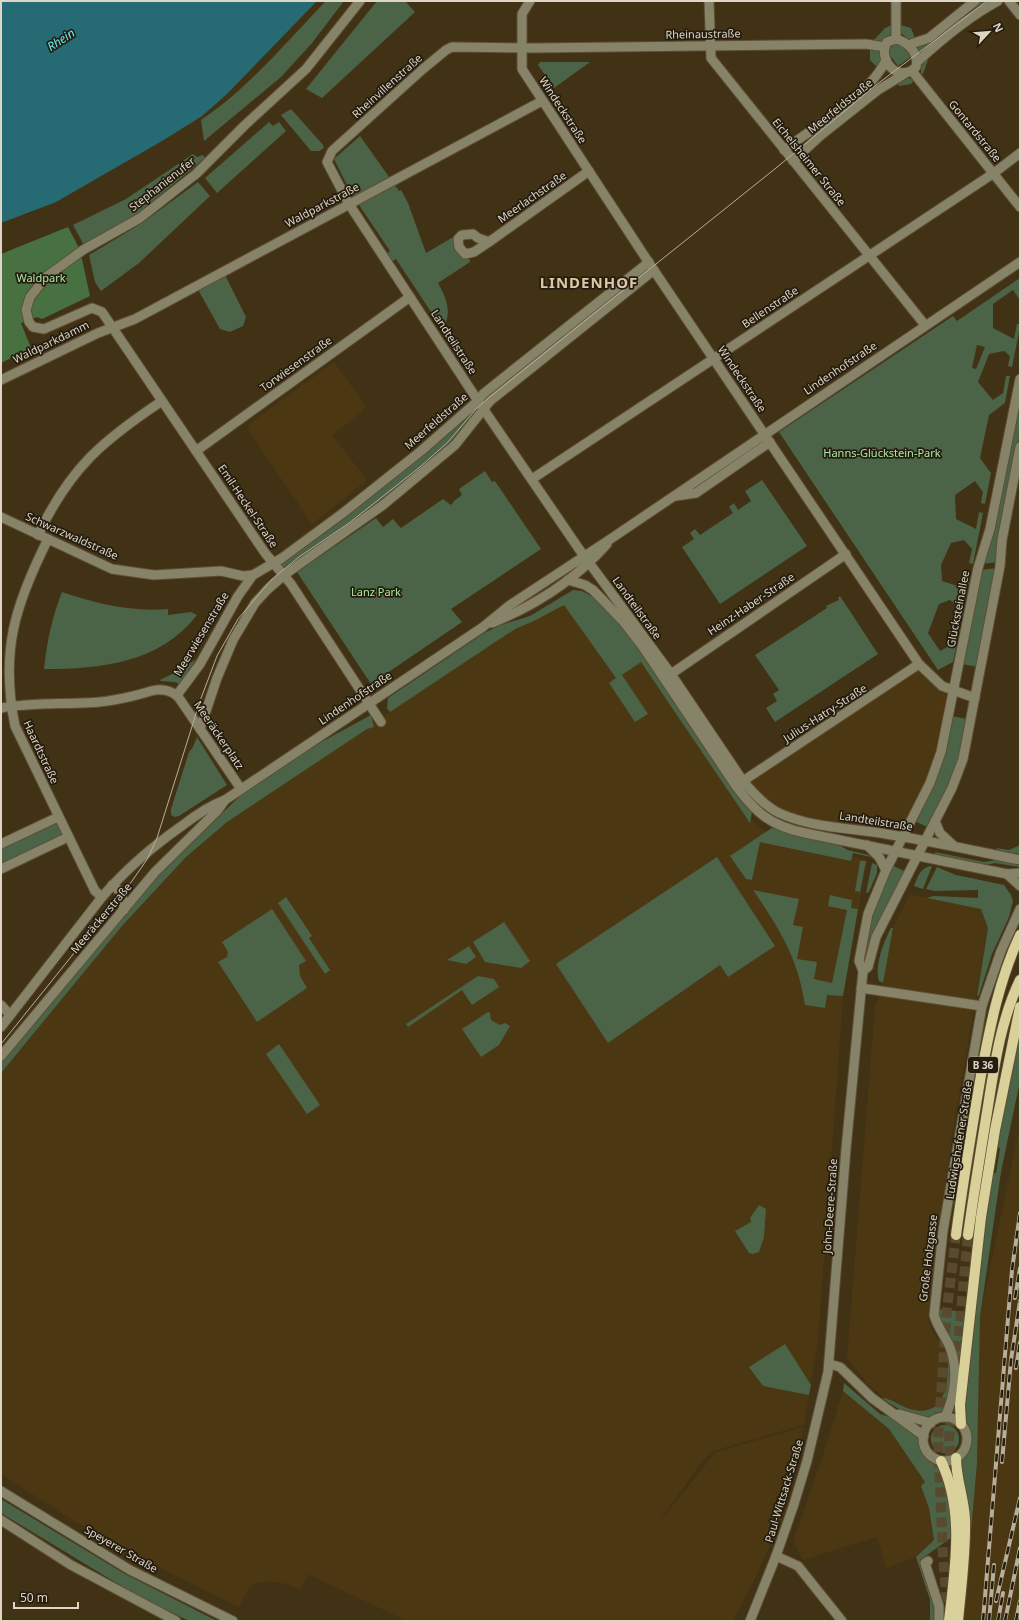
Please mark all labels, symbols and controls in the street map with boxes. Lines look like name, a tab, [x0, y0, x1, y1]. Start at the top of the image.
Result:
north arrow	[969, 12, 1009, 52]
text: N	[990, 20, 1007, 35]
water label: Rhein	[44, 24, 78, 55]
street label: Rheinaustraße	[665, 25, 741, 42]
street label: Rheinvillenstraße	[348, 50, 425, 121]
street label: Windeckstraße	[536, 73, 591, 146]
street label: Meerfeldstraße	[804, 75, 875, 136]
street label: Gontardstraße	[946, 97, 1005, 165]
street label: Eichelsheimer Straße	[769, 115, 849, 209]
street label: Stephanienufer	[126, 153, 198, 214]
street label: Meerlachstraße	[494, 167, 569, 226]
street label: Waldparkstraße	[282, 179, 361, 230]
park label: Waldpark	[16, 270, 66, 285]
district label: LINDENHOF	[540, 272, 638, 292]
street label: Bellenstraße	[739, 282, 801, 331]
street label: Landteilstraße	[428, 307, 481, 377]
street label: Waldparkdamm	[10, 317, 91, 366]
street label: Torwiesenstraße	[257, 332, 335, 395]
street label: Lindenhofstraße	[800, 338, 879, 398]
street label: Windeckstraße	[715, 343, 770, 415]
street label: Meerfeldstraße	[401, 389, 471, 452]
park label: Hanns-Glückstein-Park	[823, 445, 941, 460]
street label: Emil-Heckel-Straße	[215, 461, 282, 550]
street label: Schwarzwaldstraße	[23, 508, 121, 563]
street label: Heinz-Haber-Straße	[704, 569, 797, 638]
street label: Glücksteinallee	[943, 569, 972, 649]
street label: Landteilstraße	[610, 573, 665, 642]
park label: Lanz Park	[351, 584, 401, 599]
street label: Meerwiesenstraße	[169, 589, 232, 679]
street label: Lindenhofstraße	[315, 668, 394, 728]
street label: Julius-Hatry-Straße	[779, 680, 869, 746]
street label: Meeräckerplatz	[191, 697, 248, 772]
street label: Haardtstraße	[20, 718, 63, 786]
street label: Landteilstraße	[838, 807, 914, 834]
street label: Meeräckerstraße	[67, 879, 135, 956]
road number: B 36	[968, 1057, 998, 1073]
street label: Ludwigshafener Straße	[942, 1080, 975, 1200]
street label: John-Deere-Straße	[819, 1158, 840, 1255]
street label: Große Holzgasse	[915, 1214, 940, 1302]
street label: Paul-Wittsack-Straße	[761, 1438, 806, 1544]
street label: Speyerer Straße	[82, 1522, 161, 1576]
scale bar	[14, 1584, 78, 1610]
text: 50 m	[20, 1589, 48, 1606]

